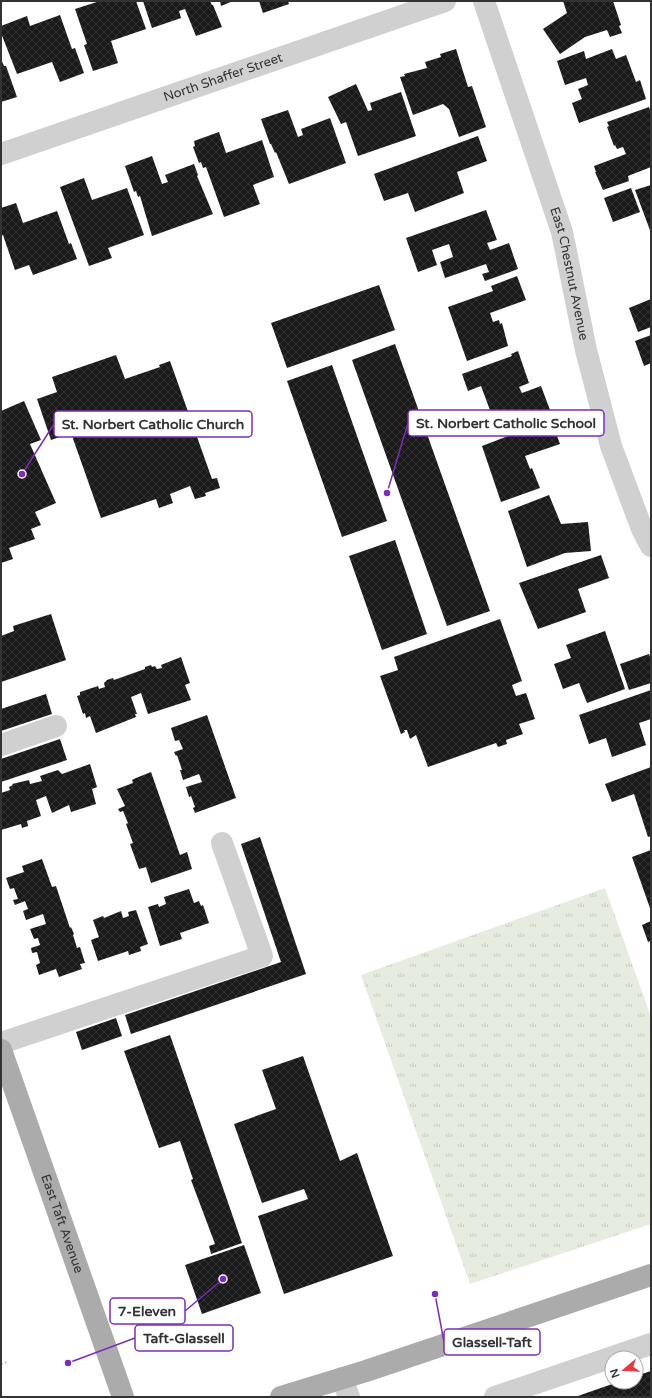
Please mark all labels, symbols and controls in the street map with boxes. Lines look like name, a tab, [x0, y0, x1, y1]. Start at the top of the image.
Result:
street label: North Shaffer Street	[161, 50, 285, 105]
street label: East Chestnut Avenue	[546, 205, 592, 342]
callout: St. Norbert Catholic School	[408, 410, 604, 436]
callout: St. Norbert Catholic Church	[54, 411, 252, 437]
text: St. Norbert Catholic School	[416, 415, 596, 432]
text: St. Norbert Catholic Church	[62, 416, 244, 433]
street label: East Taft Avenue	[37, 1172, 87, 1275]
callout: 7-Eleven	[110, 1298, 185, 1324]
text: 7-Eleven	[118, 1303, 176, 1320]
callout: Taft-Glassell	[135, 1325, 233, 1351]
callout: Glassell-Taft	[444, 1329, 540, 1355]
text: Taft-Glassell	[142, 1330, 225, 1347]
text: Glassell-Taft	[452, 1334, 533, 1351]
north arrow	[604, 1350, 644, 1390]
text: N	[607, 1367, 623, 1379]

